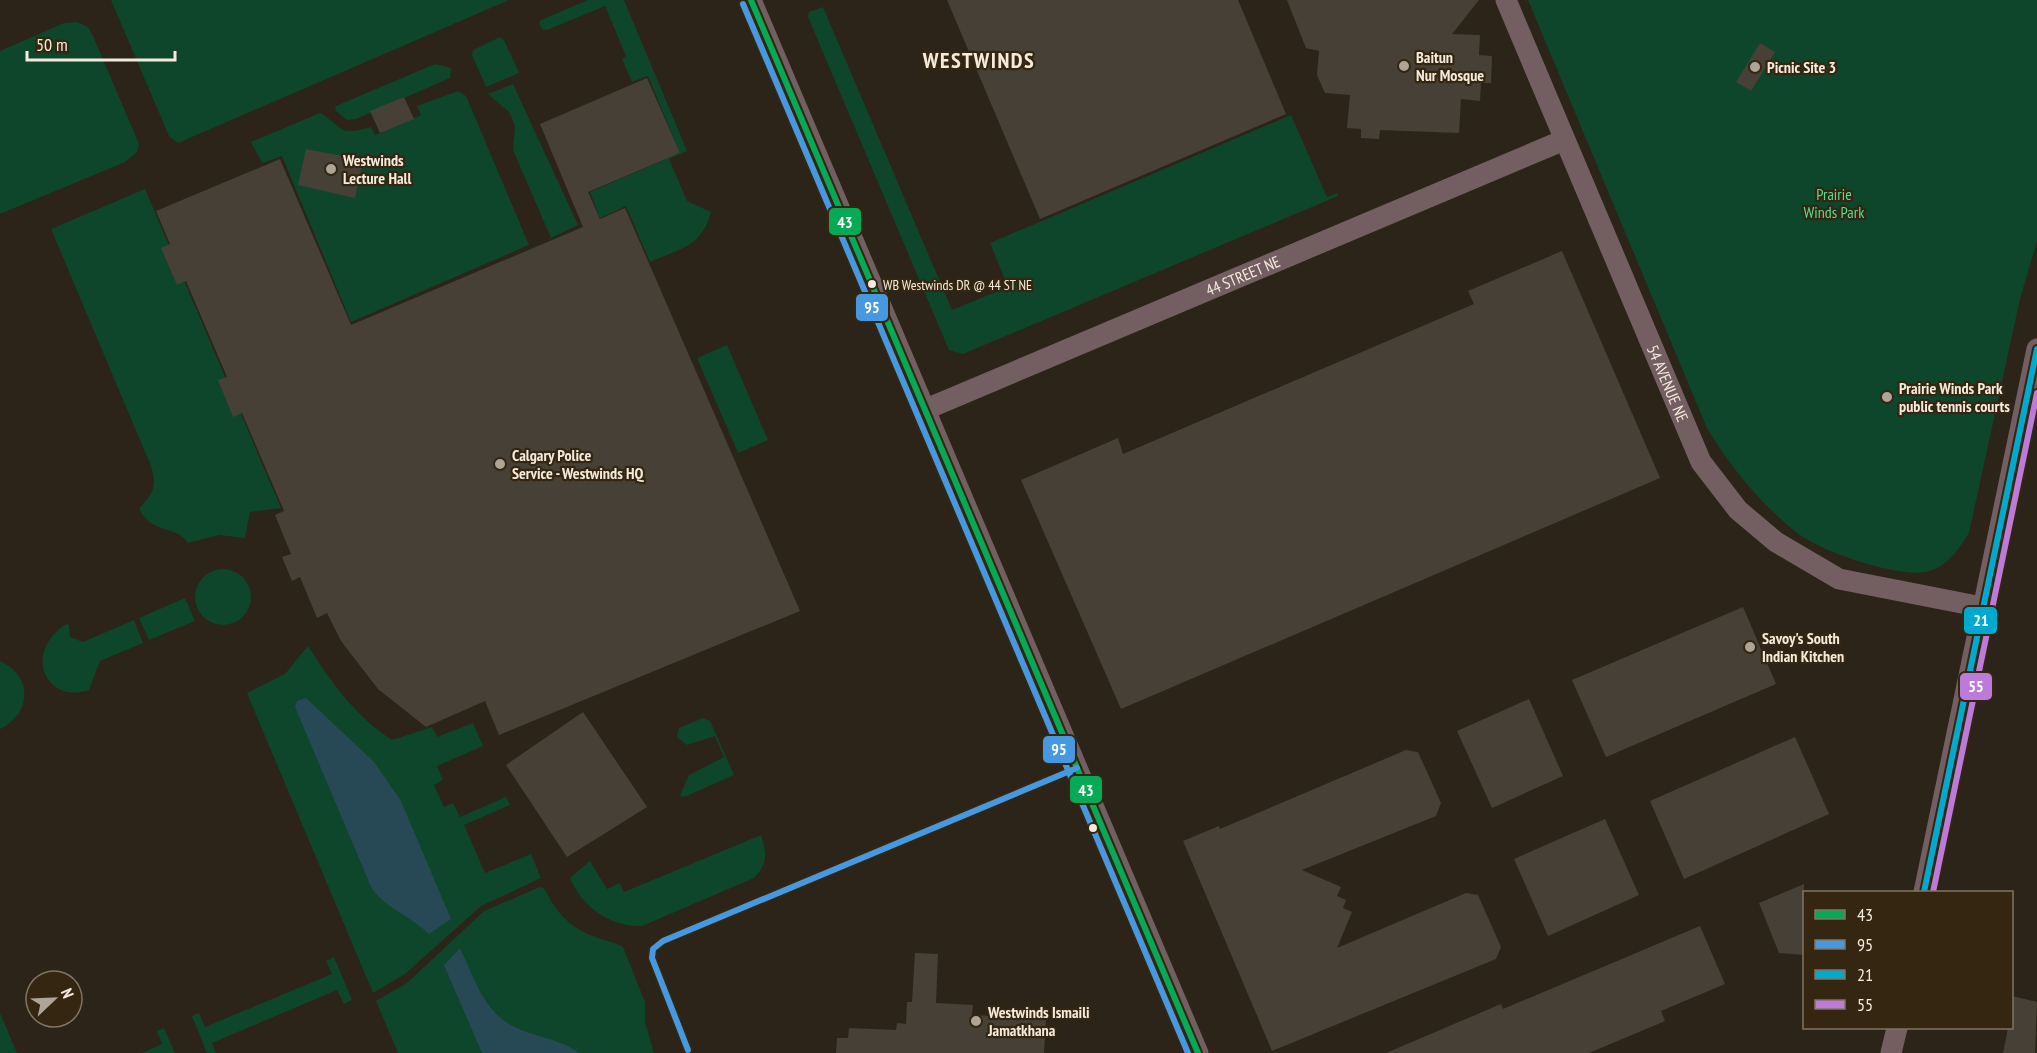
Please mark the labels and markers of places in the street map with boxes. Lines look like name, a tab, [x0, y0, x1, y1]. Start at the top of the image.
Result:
place label: Baitun Nur Mosque	[1416, 47, 1484, 85]
place label: Picnic Site 3	[1767, 57, 1836, 77]
marker: Baitun Nur Mosque	[1397, 59, 1411, 73]
marker: Picnic Site 3	[1748, 60, 1762, 74]
place label: Westwinds Lecture Hall	[342, 150, 411, 188]
marker: Westwinds Lecture Hall	[324, 162, 338, 176]
place label: WB Westwinds DR @ 44 ST NE	[883, 276, 1032, 294]
marker: WB Westwinds DR @ 44 ST NE	[866, 278, 878, 290]
place label: Prairie Winds Park public tennis courts	[1899, 378, 2010, 416]
marker: Prairie Winds Park public tennis courts	[1880, 390, 1894, 404]
place label: Calgary Police Service - Westwinds HQ	[512, 445, 645, 483]
marker: Calgary Police Service - Westwinds HQ	[493, 457, 507, 471]
place label: Savoy's South Indian Kitchen	[1762, 628, 1844, 666]
marker: Savoy's South Indian Kitchen	[1743, 640, 1757, 654]
unlabelled marker	[1087, 822, 1099, 834]
place label: Westwinds Ismaili Jamatkhana	[987, 1002, 1090, 1040]
marker: Westwinds Ismaili Jamatkhana	[969, 1014, 983, 1028]

